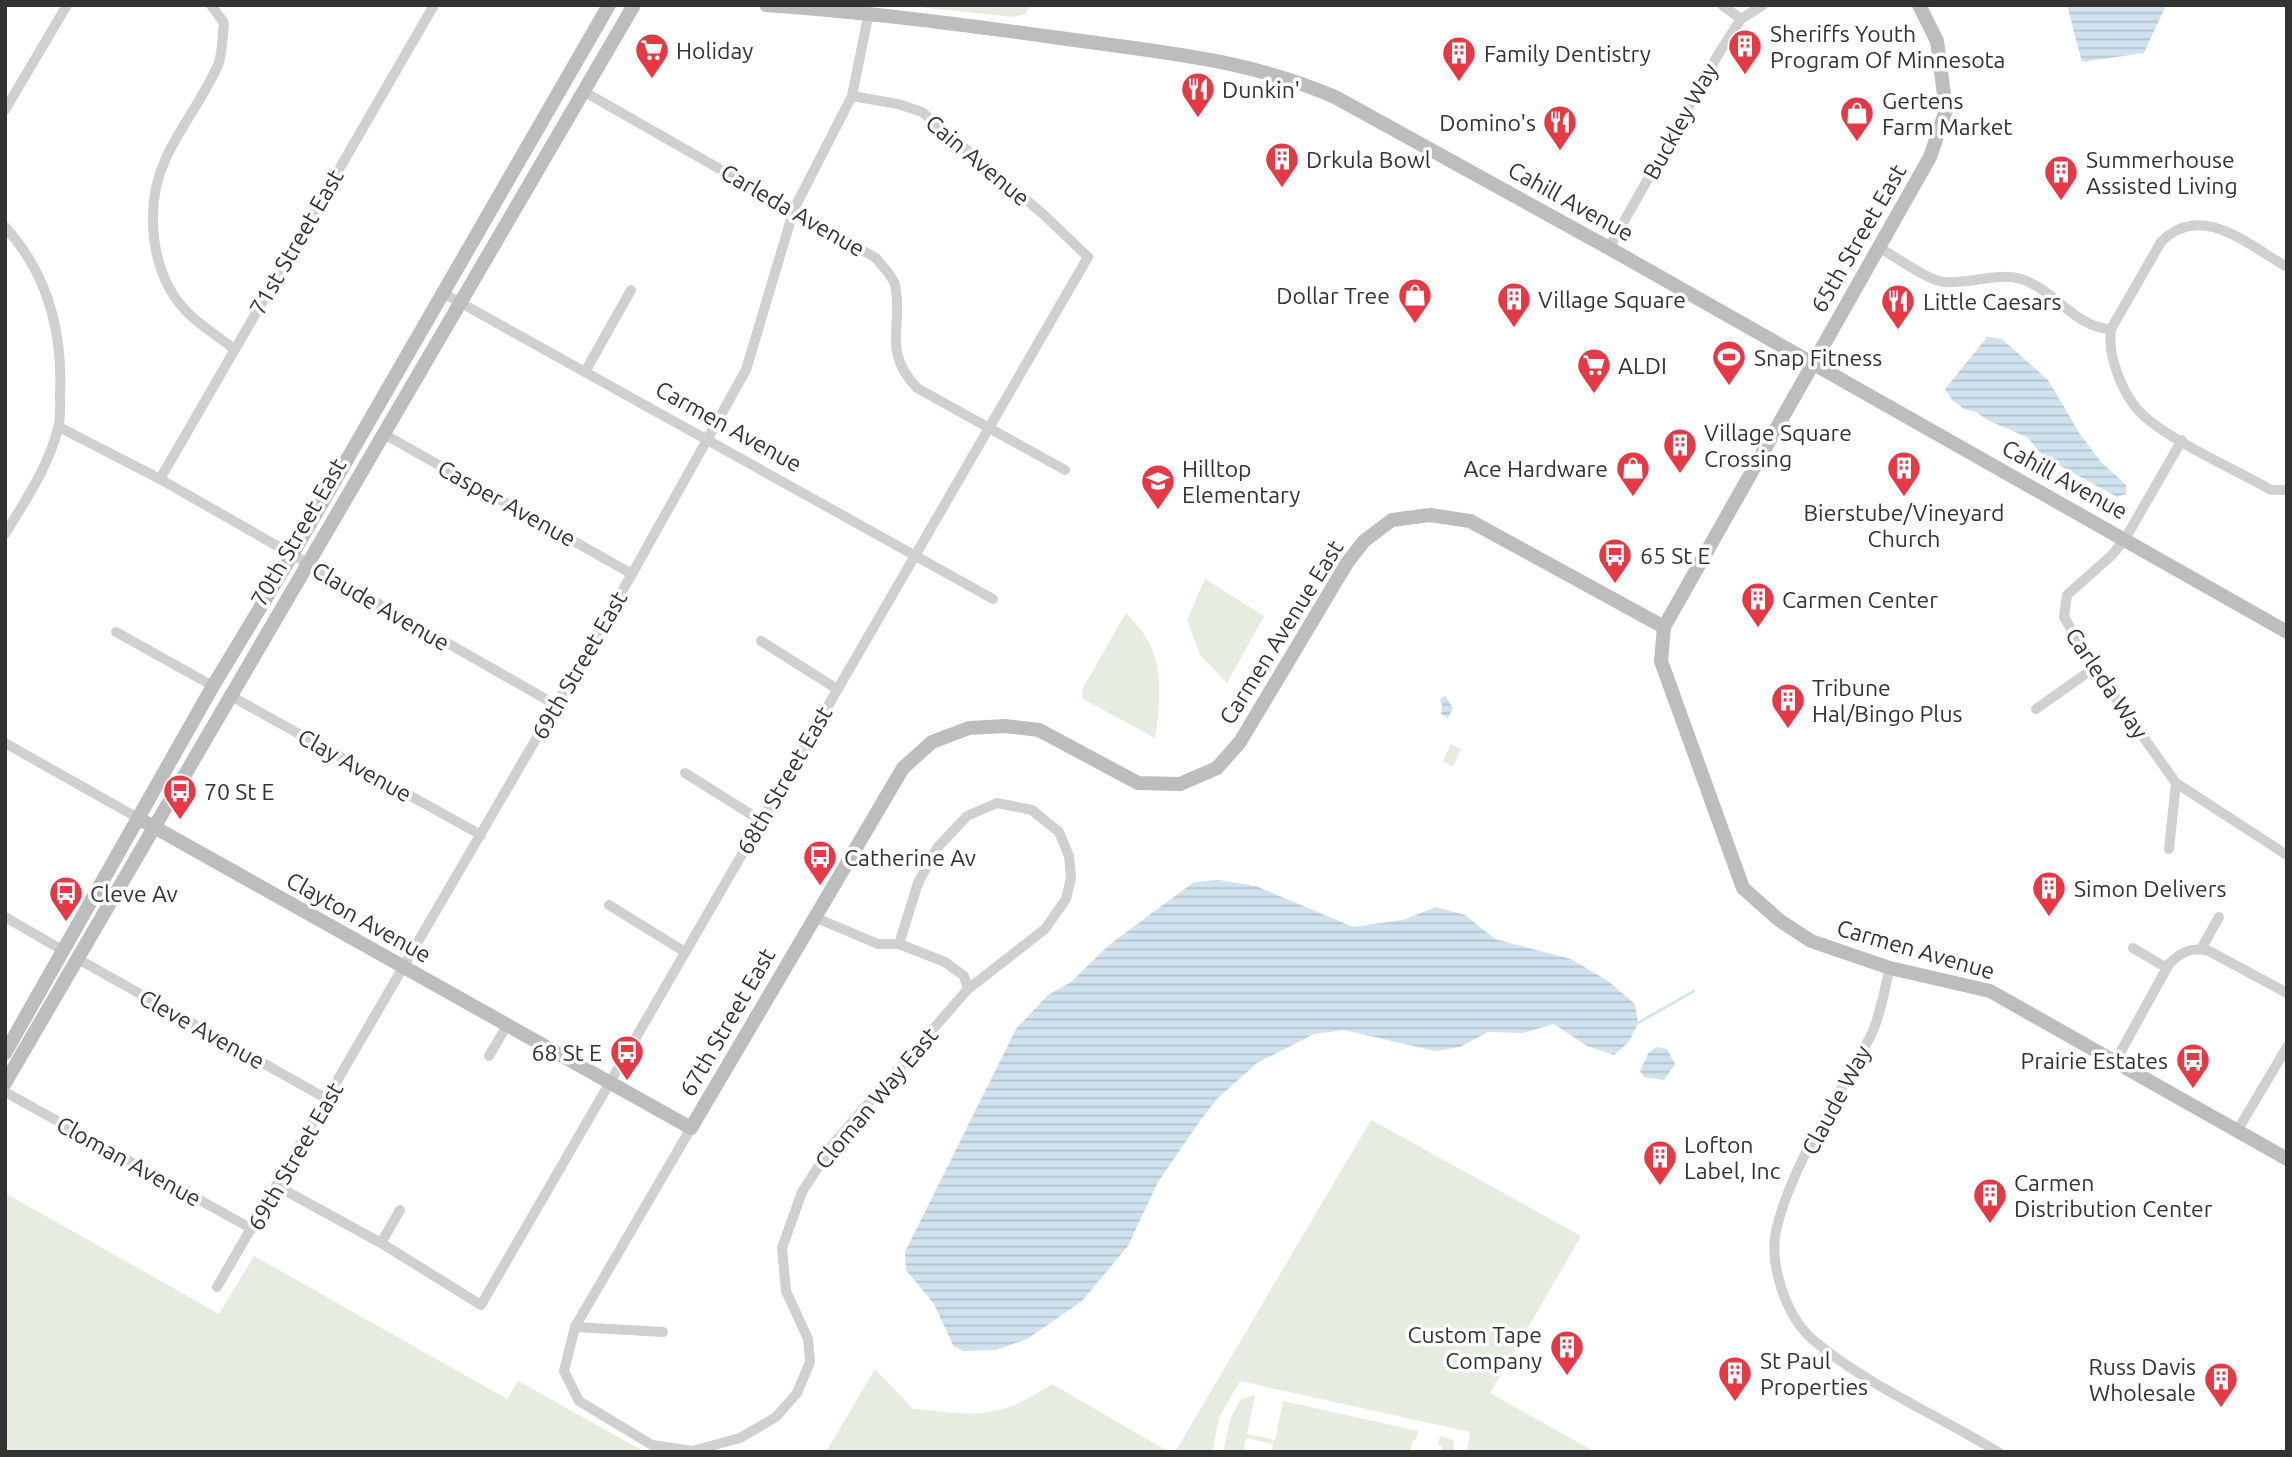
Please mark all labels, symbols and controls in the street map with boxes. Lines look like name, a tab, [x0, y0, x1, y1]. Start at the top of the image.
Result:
place label: Sheriffs Youth Program Of Minnesota	[1770, 21, 2005, 72]
building icon: Sheriffs Youth Program Of Minnesota	[1726, 27, 1764, 76]
supermarket icon: Holiday	[633, 31, 671, 80]
building icon: Family Dentistry	[1440, 34, 1478, 83]
place label: Holiday	[676, 38, 753, 63]
place label: Family Dentistry	[1484, 41, 1651, 66]
street label: Buckley Way	[1638, 59, 1722, 183]
restaurant icon: Dunkin'	[1179, 70, 1217, 119]
place label: Dunkin'	[1222, 77, 1300, 102]
place label: Gertens Farm Market	[1882, 88, 2012, 139]
shop icon: Gertens Farm Market	[1838, 94, 1876, 143]
restaurant icon: Domino's	[1541, 103, 1579, 152]
street label: Cain Avenue	[921, 109, 1035, 211]
place label: Domino's	[1439, 110, 1536, 135]
building icon: Drkula Bowl	[1263, 140, 1301, 189]
place label: Drkula Bowl	[1306, 147, 1431, 172]
place label: Summerhouse Assisted Living	[2086, 147, 2238, 198]
building icon: Summerhouse Assisted Living	[2042, 153, 2080, 202]
street label: Cahill Avenue	[1504, 156, 1638, 246]
street label: Carleda Avenue	[717, 159, 869, 261]
street label: 65th Street East	[1806, 160, 1910, 316]
street label: 71st Street East	[244, 165, 348, 319]
shop icon: Dollar Tree	[1396, 276, 1434, 325]
building icon: Village Square	[1495, 280, 1533, 329]
restaurant icon: Little Caesars	[1879, 282, 1917, 331]
place label: Dollar Tree	[1276, 283, 1390, 308]
place label: Village Square	[1538, 287, 1686, 312]
place label: Little Caesars	[1923, 289, 2062, 314]
sports icon: Snap Fitness	[1710, 338, 1748, 387]
place label: Snap Fitness	[1754, 345, 1882, 370]
supermarket icon: ALDI	[1575, 346, 1613, 395]
place label: ALDI	[1618, 353, 1667, 378]
street label: Carmen Avenue	[652, 376, 806, 476]
place label: Village Square Crossing	[1704, 420, 1852, 471]
building icon: Village Square Crossing	[1661, 426, 1699, 475]
street label: Cahill Avenue	[1998, 434, 2132, 524]
shop icon: Ace Hardware	[1614, 449, 1652, 498]
building icon: Bierstube/Vineyard Church	[1885, 449, 1923, 498]
street label: 70th Street East	[246, 454, 350, 610]
street label: Casper Avenue	[434, 455, 580, 551]
place label: Hilltop Elementary	[1182, 456, 1300, 507]
place label: Ace Hardware	[1463, 456, 1608, 481]
school or university icon: Hilltop Elementary	[1139, 462, 1177, 511]
place label: Bierstube/Vineyard Church	[1804, 500, 2004, 551]
street label: Carmen Avenue East	[1214, 535, 1348, 729]
bus stop icon: 65 St E	[1596, 536, 1634, 585]
place label: 65 St E	[1640, 543, 1710, 568]
street label: Claude Avenue	[308, 557, 454, 655]
building icon: Carmen Center	[1739, 580, 1777, 629]
street label: 69th Street East	[527, 587, 631, 743]
place label: Carmen Center	[1782, 587, 1938, 612]
street label: Carleda Way	[2061, 623, 2153, 743]
place label: Tribune Hal/Bingo Plus	[1812, 675, 1963, 726]
building icon: Tribune Hal/Bingo Plus	[1769, 681, 1807, 730]
street label: 68th Street East	[732, 702, 836, 858]
street label: Clay Avenue	[294, 724, 416, 806]
bus stop icon: 70 St E	[161, 772, 199, 821]
place label: 70 St E	[204, 779, 274, 804]
bus stop icon: Catherine Av	[801, 838, 839, 887]
place label: Catherine Av	[844, 845, 976, 870]
street label: Clayton Avenue	[282, 867, 436, 967]
building icon: Simon Delivers	[2030, 869, 2068, 918]
bus stop icon: Cleve Av	[47, 874, 85, 923]
place label: Simon Delivers	[2074, 876, 2226, 901]
place label: Cleve Av	[90, 881, 178, 906]
street label: Carmen Avenue	[1834, 915, 1998, 983]
street label: 67th Street East	[675, 944, 779, 1100]
street label: Cleve Avenue	[135, 984, 269, 1074]
street label: Cloman Way East	[810, 1022, 942, 1174]
bus stop icon: 68 St E	[608, 1033, 646, 1082]
place label: 68 St E	[532, 1040, 602, 1065]
street label: Claude Way	[1797, 1041, 1875, 1159]
bus stop icon: Prairie Estates	[2174, 1041, 2212, 1090]
place label: Prairie Estates	[2021, 1048, 2168, 1073]
street label: 69th Street East	[243, 1078, 347, 1234]
street label: Cloman Avenue	[52, 1111, 206, 1211]
place label: Lofton Label, Inc	[1684, 1132, 1781, 1183]
building icon: Lofton Label, Inc	[1641, 1138, 1679, 1187]
place label: Carmen Distribution Center	[2014, 1170, 2213, 1221]
building icon: Carmen Distribution Center	[1971, 1176, 2009, 1225]
place label: Custom Tape Company	[1408, 1322, 1542, 1373]
building icon: Custom Tape Company	[1548, 1328, 1586, 1377]
place label: St Paul Properties	[1760, 1348, 1868, 1399]
building icon: St Paul Properties	[1716, 1354, 1754, 1403]
place label: Russ Davis Wholesale	[2088, 1354, 2196, 1405]
building icon: Russ Davis Wholesale	[2202, 1360, 2240, 1409]

